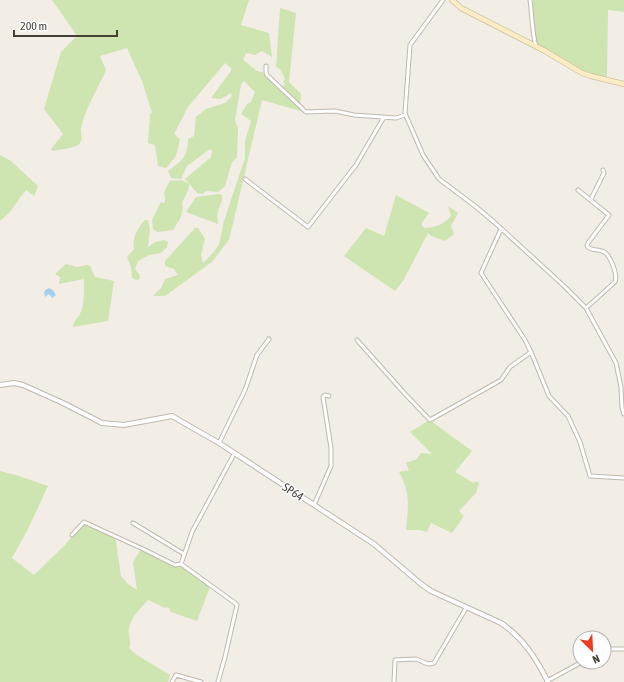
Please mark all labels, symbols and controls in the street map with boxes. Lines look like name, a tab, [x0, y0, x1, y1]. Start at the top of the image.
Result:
scale bar	[14, 12, 117, 38]
text: 200 m	[20, 19, 47, 33]
street label: SP64	[280, 480, 306, 504]
north arrow	[572, 630, 612, 670]
text: N	[591, 652, 601, 666]

